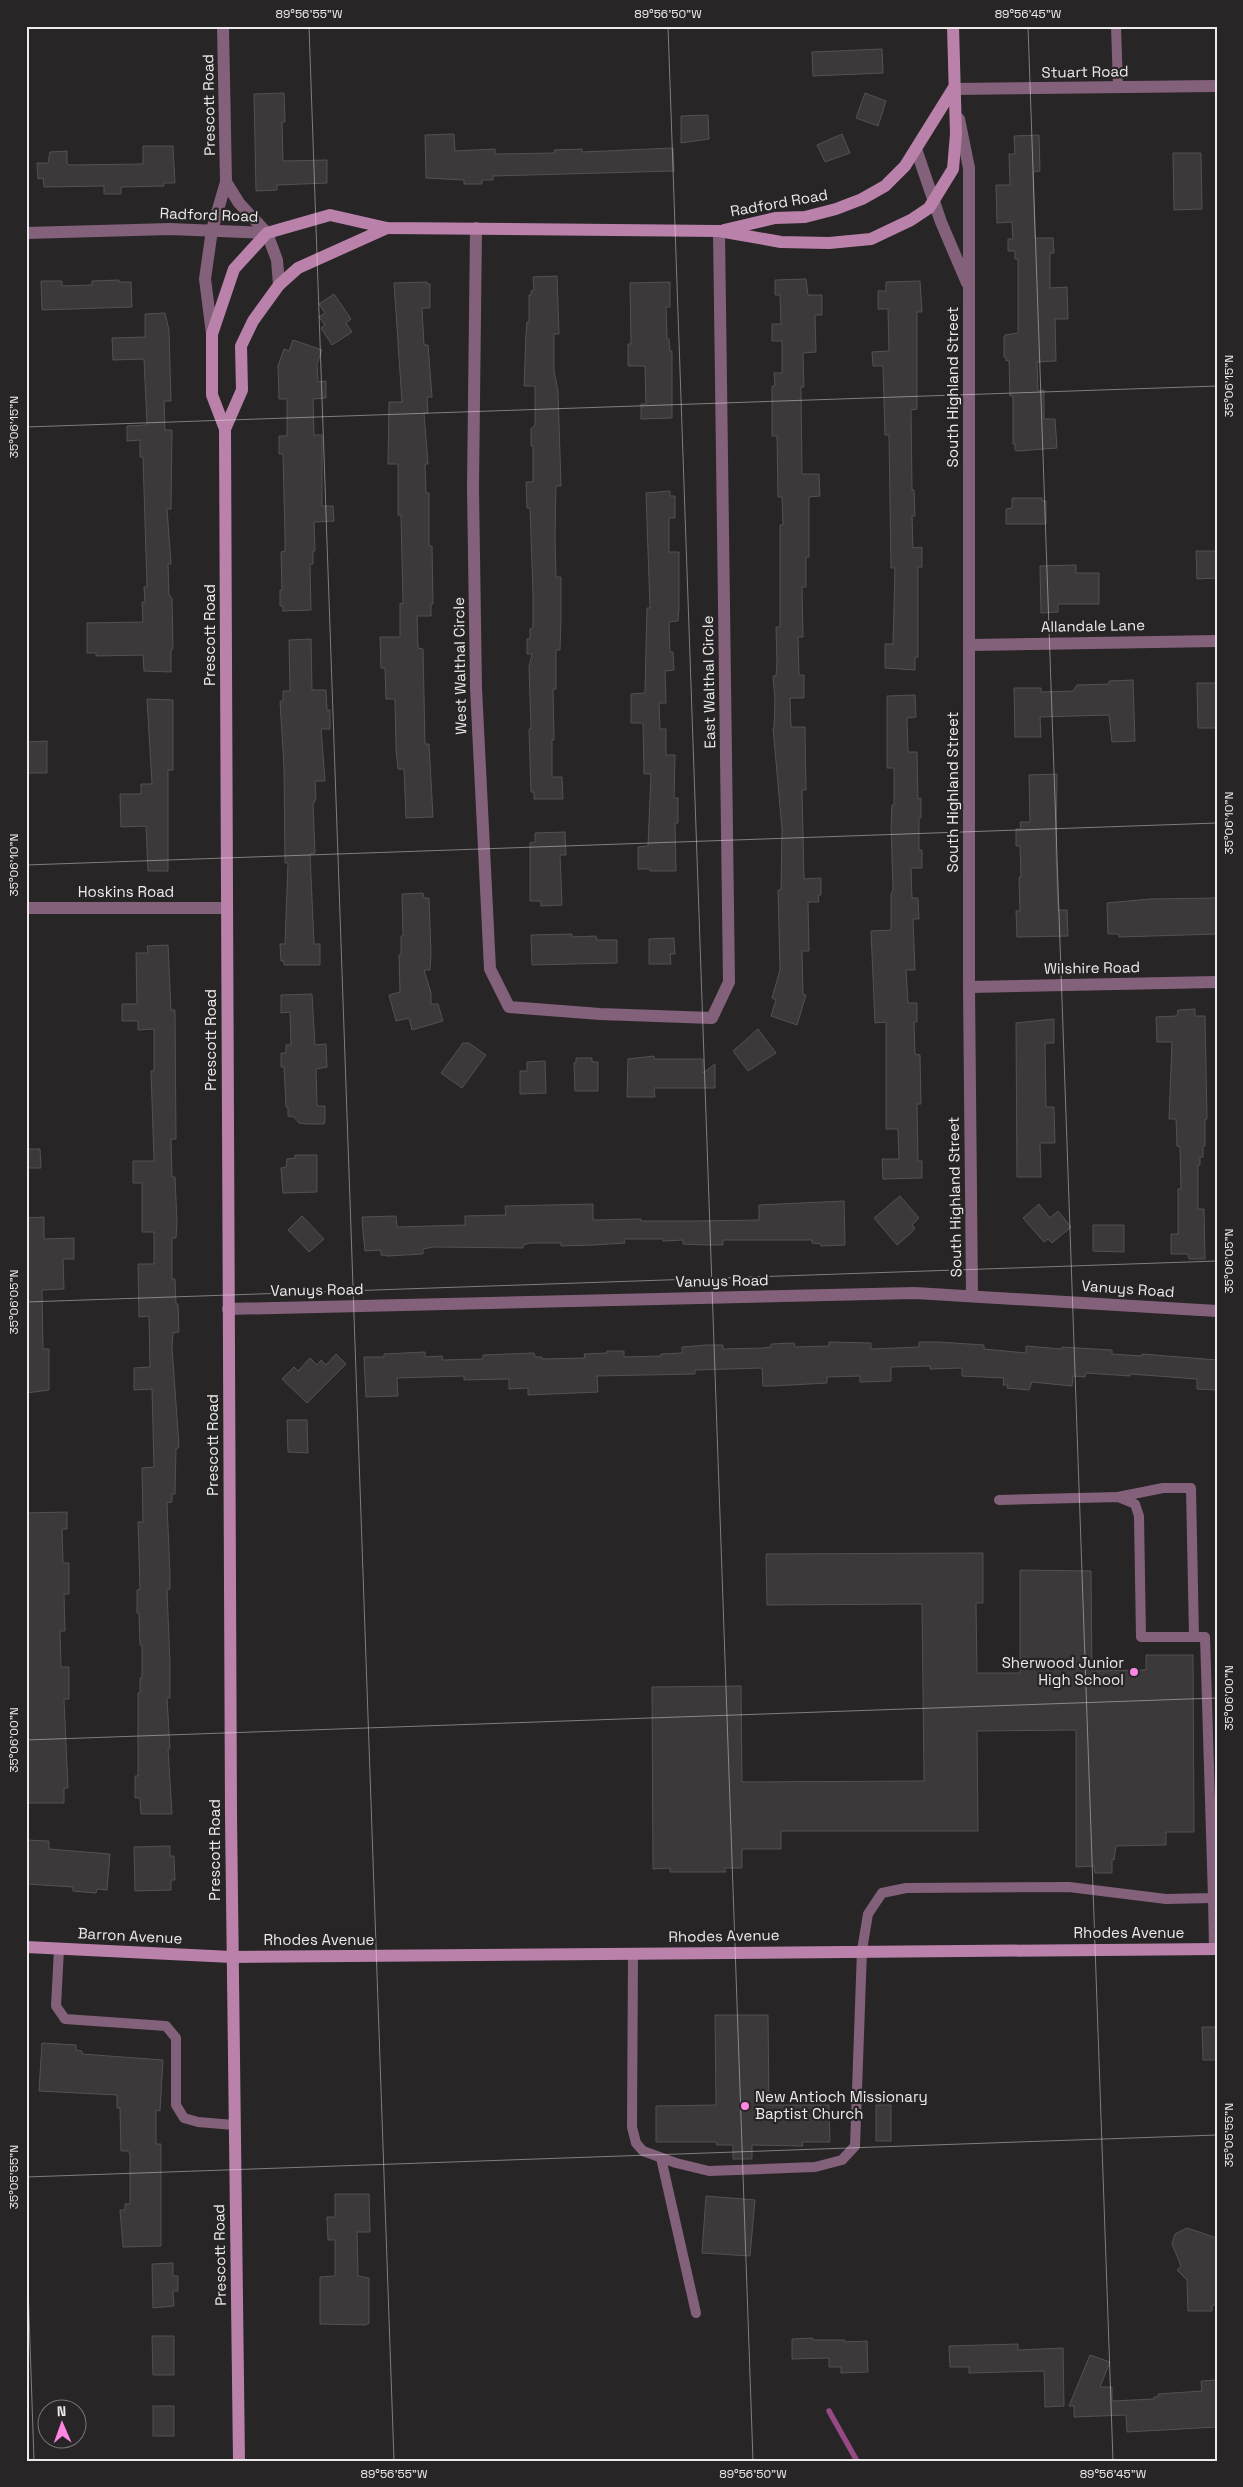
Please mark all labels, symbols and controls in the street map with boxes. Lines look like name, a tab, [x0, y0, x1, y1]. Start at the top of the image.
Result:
text: 89°56'55"W	[276, 6, 343, 22]
text: 89°56'50"W	[634, 6, 702, 22]
text: 89°56'45"W	[995, 6, 1062, 22]
street label: Prescott Road	[198, 54, 219, 156]
street label: Stuart Road	[1041, 61, 1129, 82]
street label: Radford Road	[729, 185, 829, 220]
street label: Radford Road	[159, 203, 259, 226]
street label: South Highland Street	[943, 307, 962, 467]
text: 35°06'15"N	[1221, 355, 1237, 417]
text: 35°06'15"N	[6, 396, 22, 458]
street label: Prescott Road	[200, 584, 219, 686]
street label: West Walthal Circle	[449, 597, 470, 735]
street label: East Walthal Circle	[698, 615, 719, 749]
street label: Allandale Lane	[1041, 615, 1145, 636]
street label: South Highland Street	[943, 712, 962, 872]
text: 35°06'10"N	[1221, 792, 1237, 854]
text: 35°06'10"N	[6, 834, 22, 896]
street label: Hoskins Road	[78, 882, 174, 901]
street label: Wilshire Road	[1044, 957, 1140, 978]
street label: Prescott Road	[201, 989, 220, 1091]
street label: South Highland Street	[944, 1116, 965, 1278]
text: 35°06'05"N	[1221, 1228, 1237, 1294]
text: 35°06'05"N	[6, 1269, 22, 1335]
street label: Vanuys Road	[675, 1270, 769, 1291]
street label: Vanuys Road	[1081, 1276, 1175, 1301]
street label: Vanuys Road	[270, 1279, 364, 1300]
street label: Prescott Road	[203, 1394, 222, 1496]
place label: Sherwood Junior High School	[1002, 1653, 1124, 1689]
text: 35°06'00"N	[1221, 1665, 1237, 1731]
marker: Sherwood Junior High School	[1128, 1666, 1140, 1678]
text: 35°06'00"N	[6, 1707, 22, 1773]
street label: Prescott Road	[205, 1799, 224, 1901]
street label: Barron Avenue	[77, 1923, 183, 1948]
street label: Rhodes Avenue	[1073, 1923, 1185, 1942]
street label: Rhodes Avenue	[668, 1925, 780, 1946]
street label: Rhodes Avenue	[263, 1930, 375, 1949]
place label: New Antioch Missionary Baptist Church	[755, 2087, 928, 2123]
marker: New Antioch Missionary Baptist Church	[739, 2100, 751, 2112]
text: 35°05'55"N	[1221, 2103, 1237, 2167]
text: 35°05'55"N	[6, 2145, 22, 2209]
street label: Prescott Road	[209, 2204, 230, 2306]
north arrow	[38, 2400, 88, 2450]
text: N	[57, 2402, 67, 2420]
text: 89°56'55"W	[361, 2466, 428, 2482]
text: 89°56'50"W	[719, 2466, 787, 2482]
text: 89°56'45"W	[1080, 2466, 1147, 2482]

